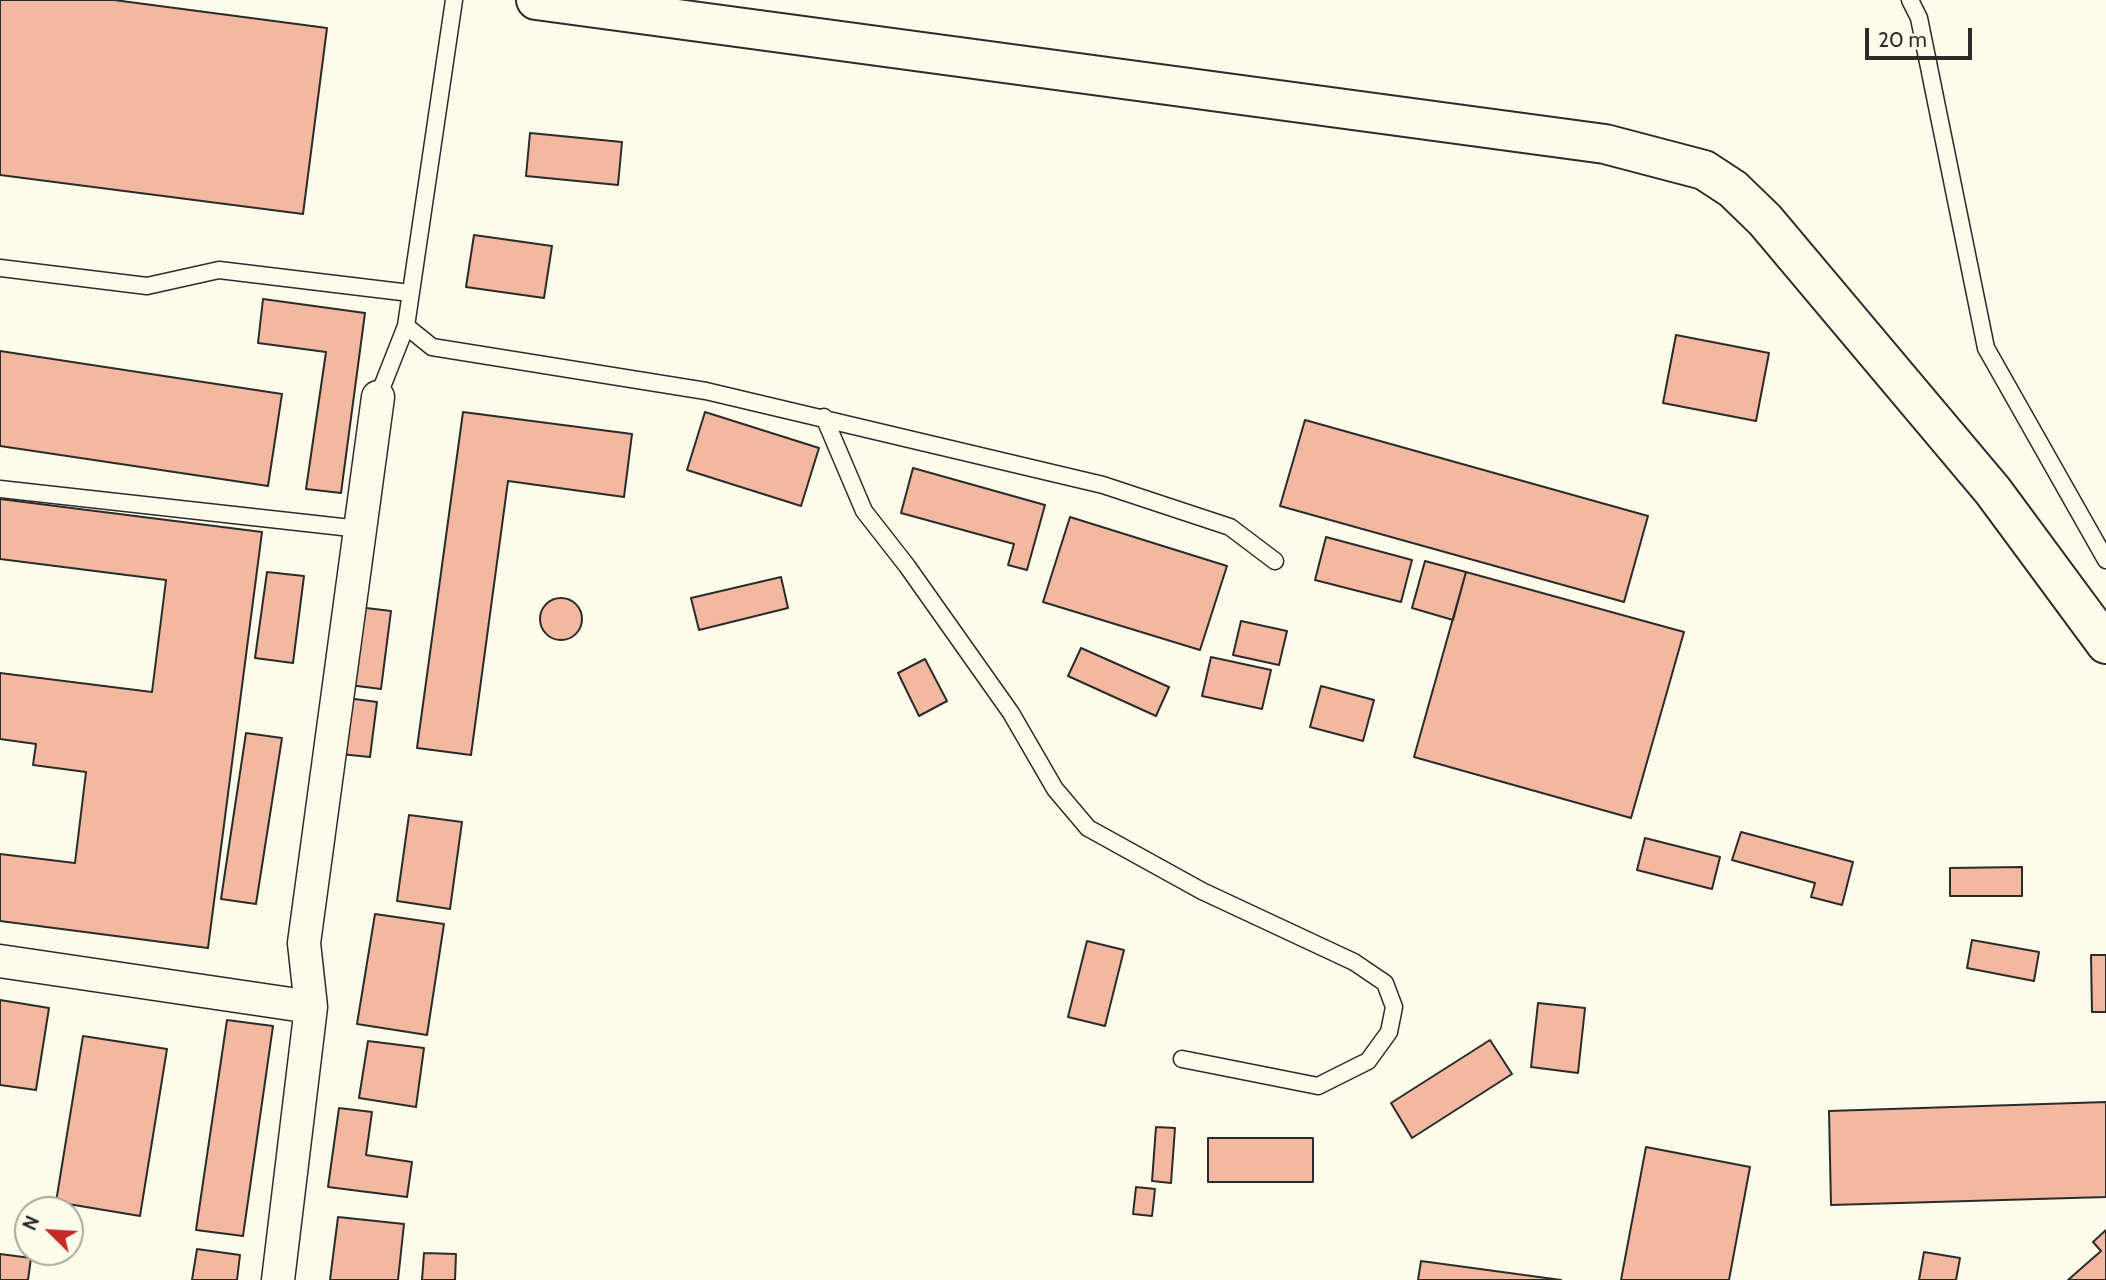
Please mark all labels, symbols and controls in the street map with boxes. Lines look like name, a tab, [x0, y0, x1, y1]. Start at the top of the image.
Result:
scale bar	[1868, 14, 1975, 58]
text: 20 m	[1878, 27, 1927, 52]
north arrow	[14, 1196, 84, 1266]
text: N	[18, 1212, 44, 1234]

